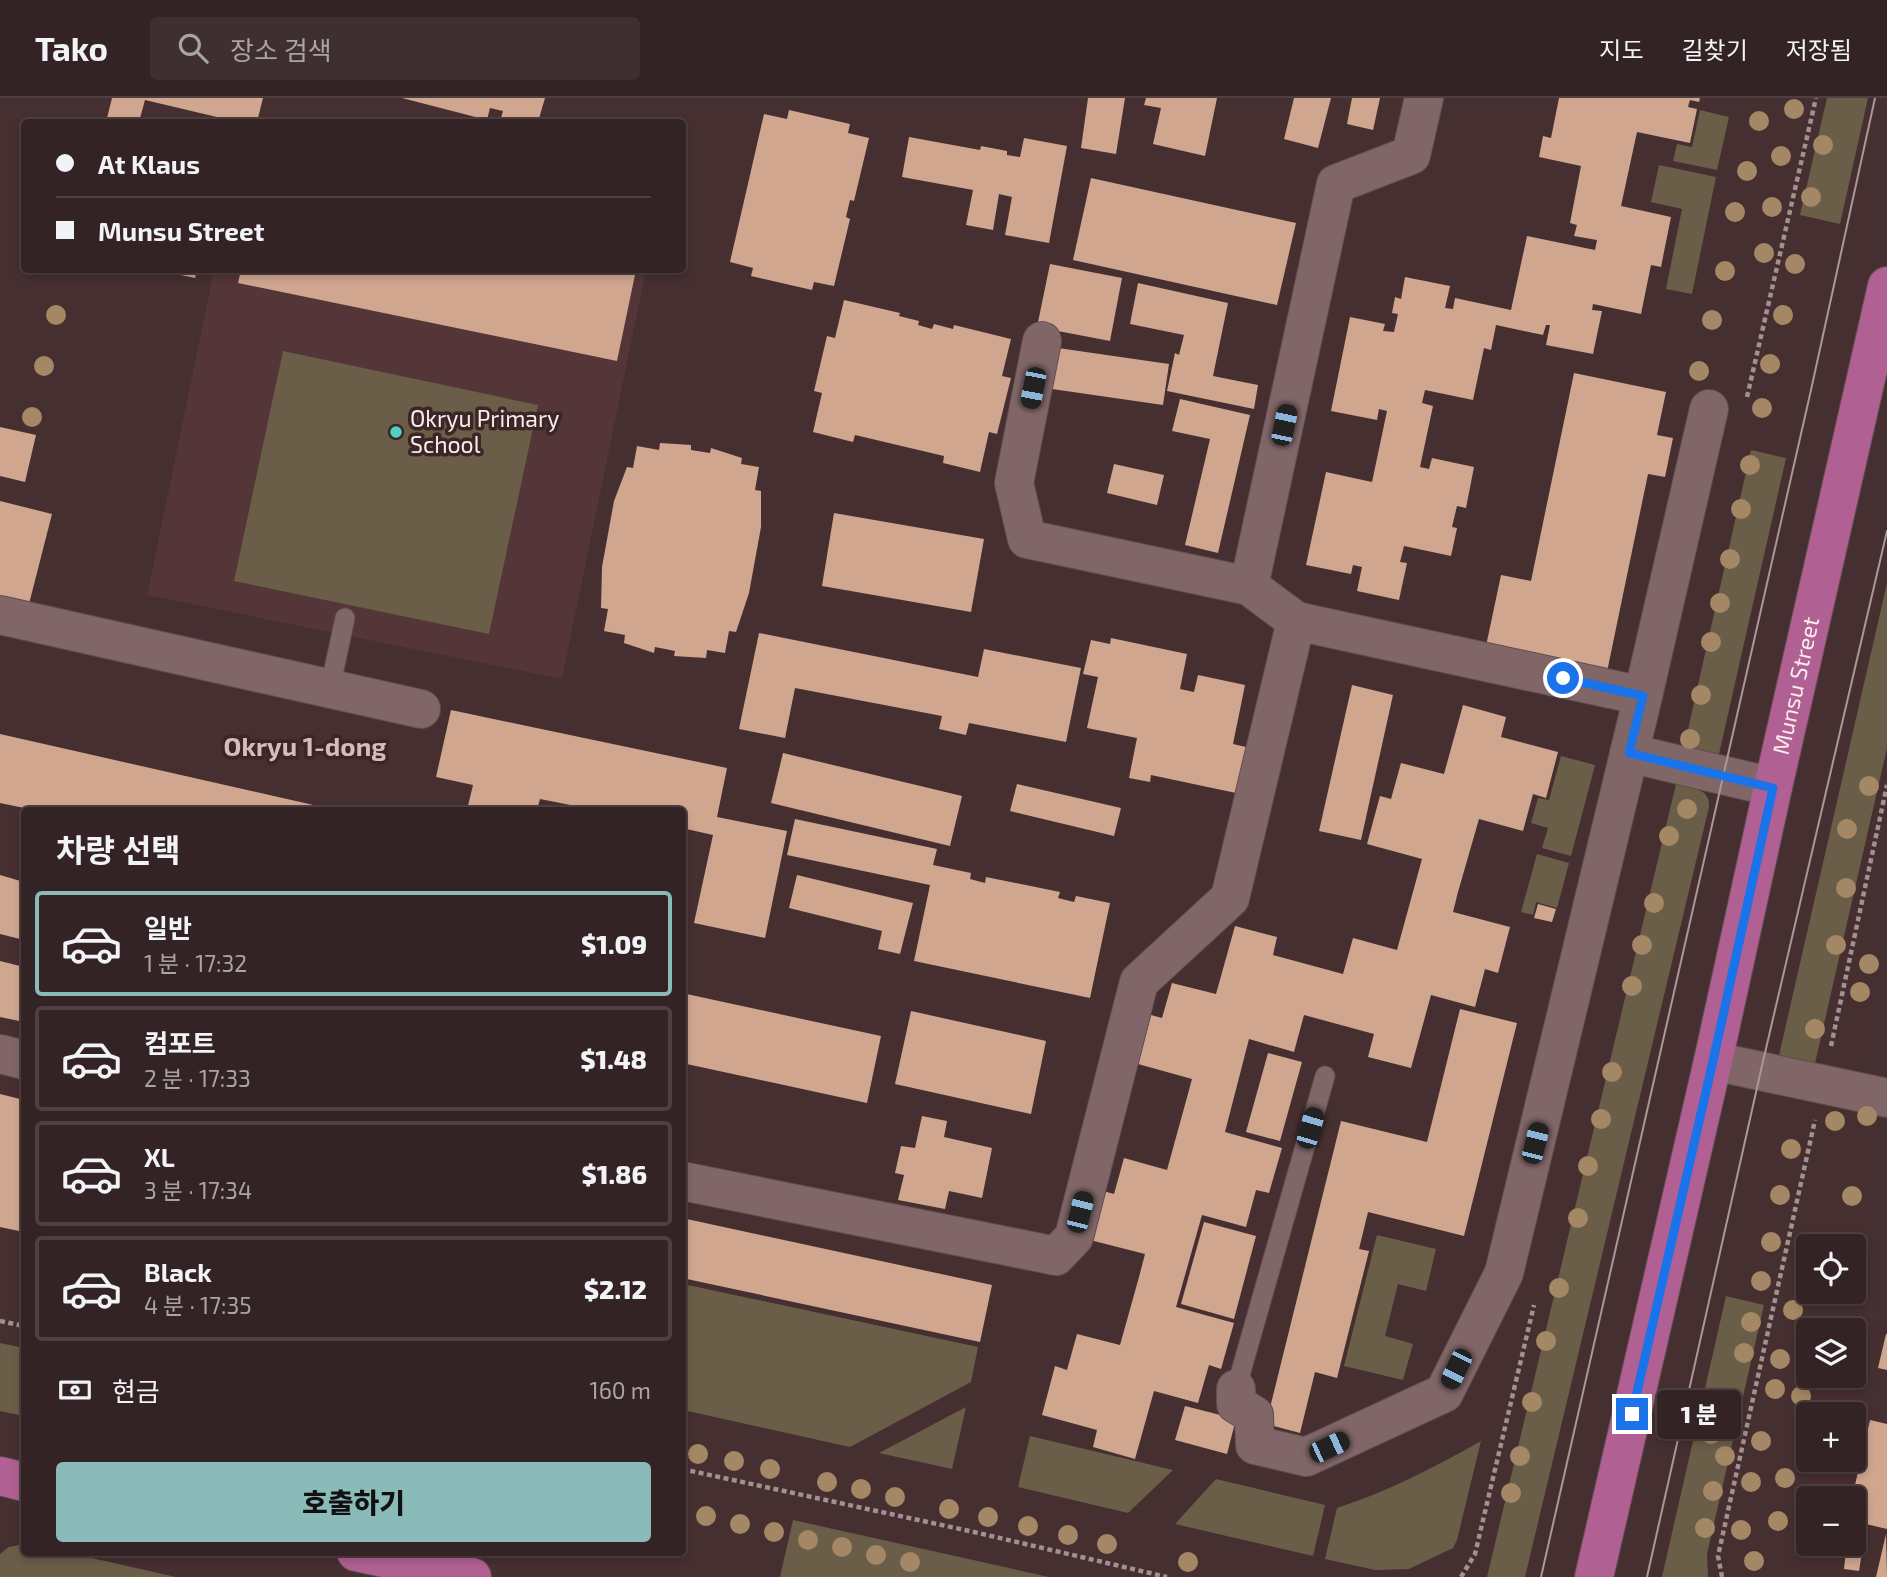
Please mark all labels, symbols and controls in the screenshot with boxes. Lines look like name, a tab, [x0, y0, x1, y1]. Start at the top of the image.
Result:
search box	[150, 17, 640, 80]
text: Tako	[35, 28, 108, 68]
icon: search	[174, 29, 212, 67]
text: 장소 검색	[230, 34, 332, 65]
text: 지도	[1599, 35, 1644, 64]
text: 길찾기	[1682, 35, 1748, 64]
text: 저장됨	[1786, 35, 1852, 64]
text: At Klaus	[98, 148, 200, 179]
text: Munsu Street	[98, 215, 264, 246]
car	[1019, 365, 1048, 411]
car	[1270, 402, 1299, 448]
place label: Okryu Primary School	[410, 404, 559, 458]
marker: Okryu Primary School	[388, 424, 404, 440]
street label: Munsu Street	[1766, 614, 1824, 757]
route start	[1547, 662, 1579, 694]
district label: Okryu 1-dong	[224, 730, 386, 762]
text: 차량 선택	[56, 830, 181, 868]
icon: car	[60, 912, 123, 975]
text: 일반	[144, 912, 192, 943]
text: $1.09	[581, 928, 647, 959]
text: 1 분 · 17:32	[144, 949, 247, 977]
icon: car	[60, 1027, 123, 1090]
text: 컴포트	[144, 1027, 216, 1058]
text: $1.48	[580, 1043, 647, 1074]
text: 2 분 · 17:33	[144, 1064, 251, 1092]
car	[1295, 1105, 1326, 1151]
car	[1520, 1120, 1551, 1166]
text: XL	[144, 1141, 175, 1172]
icon: car	[60, 1142, 123, 1205]
text: $1.86	[581, 1158, 647, 1189]
text: 3 분 · 17:34	[144, 1176, 252, 1204]
car	[1065, 1189, 1096, 1235]
map controls	[1796, 1234, 1866, 1556]
button: locate	[1796, 1234, 1866, 1304]
text: Black	[144, 1256, 212, 1287]
icon: car	[60, 1257, 123, 1320]
text: $2.12	[584, 1273, 647, 1304]
text: 4 분 · 17:35	[144, 1291, 252, 1319]
button: layers	[1796, 1318, 1866, 1388]
car	[1438, 1346, 1475, 1392]
icon: cash	[56, 1371, 94, 1409]
text: 현금	[112, 1375, 160, 1406]
text: 160 m	[590, 1376, 651, 1404]
callout: 1 분	[1656, 1390, 1740, 1438]
route end	[1616, 1398, 1648, 1430]
text: 1 분	[1681, 1400, 1717, 1428]
button: +	[1796, 1402, 1866, 1472]
car	[1306, 1429, 1353, 1465]
button: 호출하기	[56, 1462, 651, 1542]
button: −	[1796, 1486, 1866, 1556]

